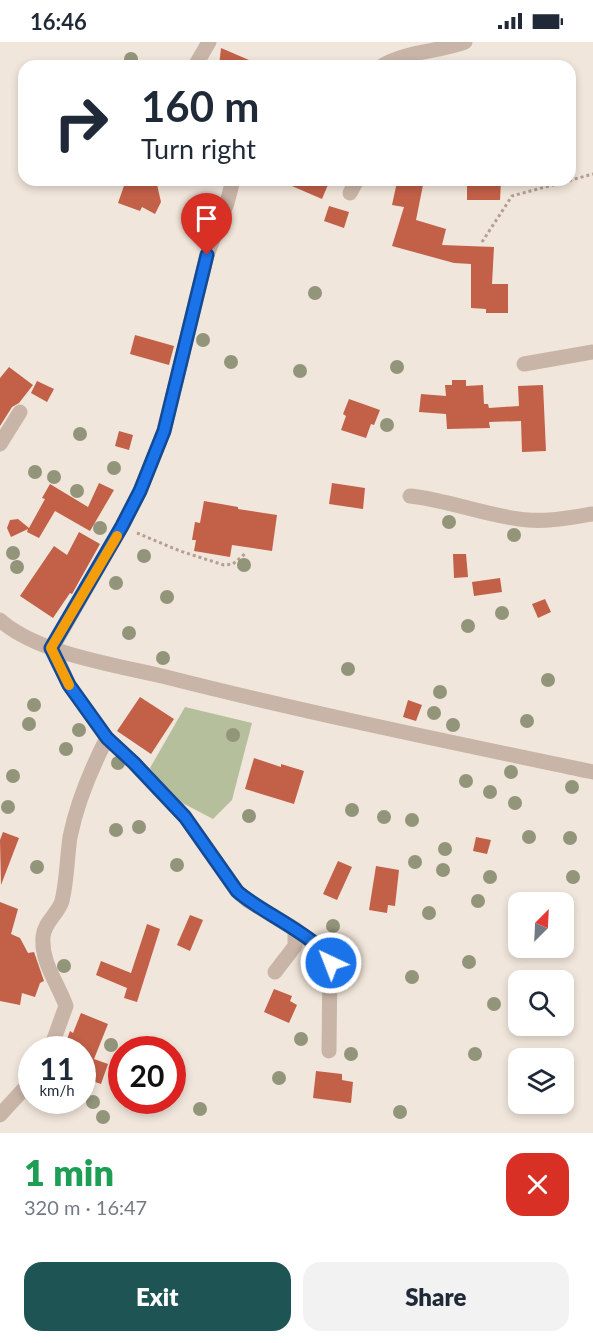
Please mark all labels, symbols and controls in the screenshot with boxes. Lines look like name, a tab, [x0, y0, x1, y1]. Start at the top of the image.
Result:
text: 16:46	[30, 8, 87, 35]
text: 160 m	[141, 81, 259, 131]
icon: right	[42, 84, 120, 162]
text: Turn right	[141, 132, 256, 165]
pin	[181, 193, 232, 255]
icon: arrive	[190, 202, 223, 235]
north arrow	[508, 892, 574, 958]
map controls	[508, 892, 574, 1114]
position arrow	[299, 931, 363, 995]
button: search	[508, 970, 574, 1036]
speed limit sign: 20	[108, 1036, 186, 1114]
button: layers	[508, 1048, 574, 1114]
text: 11	[40, 1050, 74, 1086]
text: km/h	[39, 1081, 75, 1099]
text: 1 min	[24, 1150, 114, 1194]
button: close	[506, 1153, 569, 1216]
text: 320 m · 16:47	[24, 1195, 147, 1219]
button: Exit	[24, 1262, 291, 1331]
button: Share	[303, 1262, 569, 1331]

